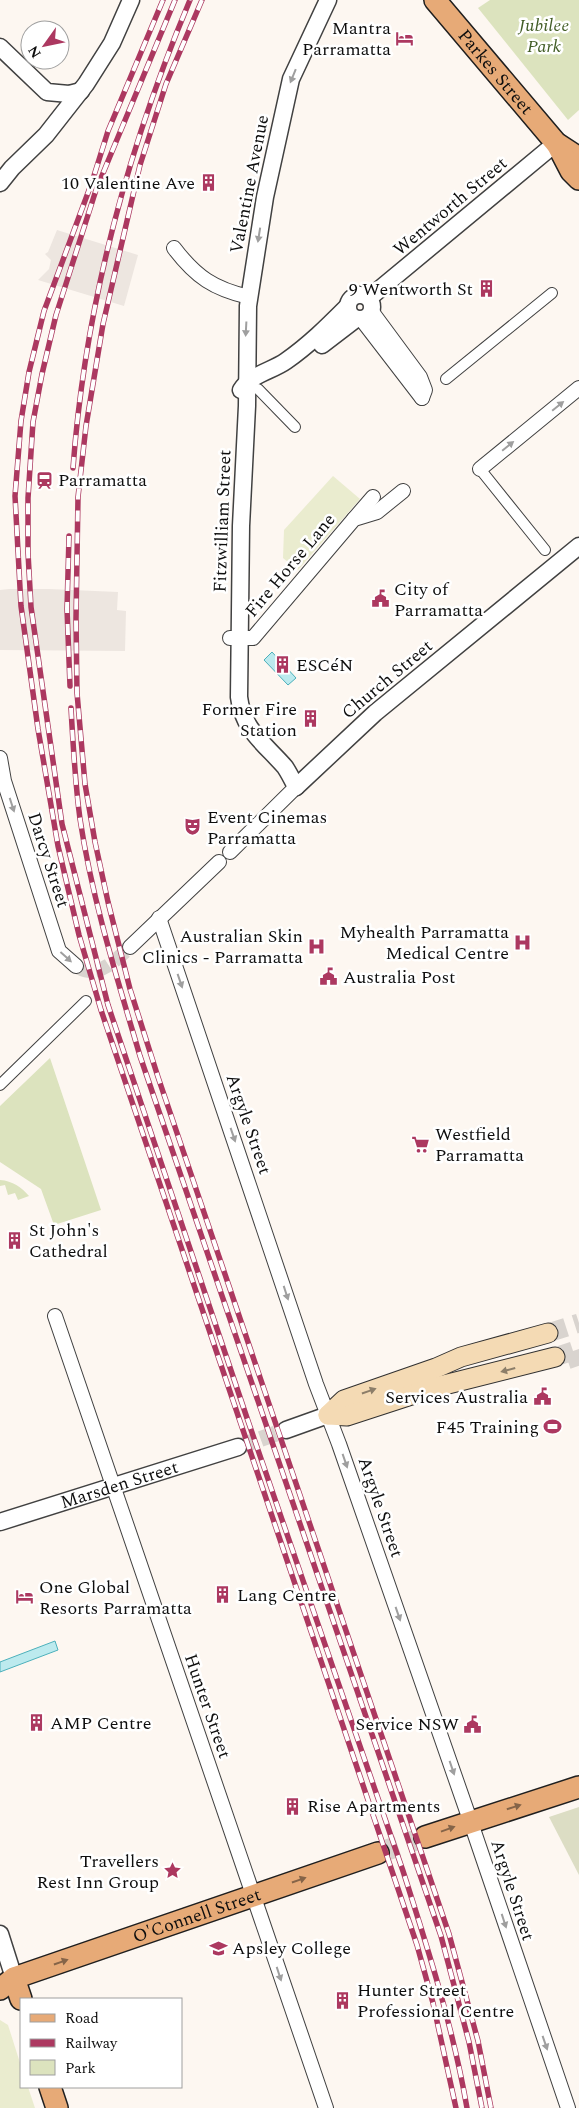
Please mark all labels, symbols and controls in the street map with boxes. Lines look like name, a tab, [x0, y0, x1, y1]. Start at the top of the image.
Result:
park label: Jubilee Park	[517, 12, 569, 60]
place label: Mantra Parramatta	[302, 15, 391, 63]
north arrow	[20, 20, 70, 70]
street label: Parkes Street	[451, 23, 540, 121]
hotel icon: Mantra Parramatta	[395, 28, 415, 48]
text: N	[23, 41, 46, 62]
one-way arrow	[289, 69, 297, 84]
street label: Valentine Avenue	[223, 112, 276, 256]
street label: Wentworth Street	[387, 150, 513, 262]
place label: 10 Valentine Ave	[61, 170, 195, 197]
building icon: 10 Valentine Ave	[199, 173, 219, 193]
one-way arrow	[255, 227, 263, 243]
place label: 9 Wentworth St	[349, 276, 473, 303]
building icon: 9 Wentworth St	[477, 279, 497, 299]
one-way arrow	[242, 321, 250, 337]
one-way arrow	[551, 400, 564, 411]
one-way arrow	[502, 440, 515, 451]
street label: Fitzwilliam Street	[207, 449, 238, 593]
place label: Parramatta	[58, 467, 147, 494]
station icon: Parramatta	[34, 470, 54, 490]
street label: Fire Horse Lane	[239, 507, 342, 623]
place label: City of Parramatta	[394, 576, 483, 624]
public building icon: City of Parramatta	[370, 589, 390, 609]
street label: Church Street	[336, 633, 439, 726]
place label: ESCéN	[296, 652, 353, 679]
building icon: ESCéN	[272, 655, 292, 675]
place label: Former Fire Station	[201, 696, 297, 744]
building icon: Former Fire Station	[301, 709, 321, 729]
one-way arrow	[8, 798, 16, 813]
place label: Event Cinemas Parramatta	[207, 804, 327, 852]
street label: Darcy Street	[20, 809, 77, 911]
theatre icon: Event Cinemas Parramatta	[183, 817, 203, 837]
place label: Myhealth Parramatta Medical Centre	[340, 919, 509, 967]
place label: Australian Skin Clinics - Parramatta	[142, 923, 303, 971]
hospital icon: Myhealth Parramatta Medical Centre	[513, 932, 533, 952]
hospital icon: Australian Skin Clinics - Parramatta	[307, 936, 327, 956]
one-way arrow	[60, 951, 72, 963]
place label: Australia Post	[343, 964, 455, 991]
public building icon: Australia Post	[319, 967, 339, 987]
one-way arrow	[176, 974, 184, 989]
street label: Argyle Street	[219, 1070, 278, 1178]
place label: Westfield Parramatta	[435, 1121, 524, 1169]
one-way arrow	[230, 1127, 237, 1142]
supermarket icon: Westfield Parramatta	[411, 1134, 431, 1154]
place label: St John's Cathedral	[29, 1217, 108, 1265]
building icon: St John's Cathedral	[5, 1230, 25, 1250]
one-way arrow	[283, 1285, 290, 1300]
one-way arrow	[501, 1366, 516, 1374]
place label: Services Australia	[385, 1384, 528, 1411]
one-way arrow	[362, 1387, 377, 1394]
public building icon: Services Australia	[532, 1387, 552, 1407]
place label: F45 Training	[436, 1414, 539, 1441]
sports icon: F45 Training	[543, 1417, 563, 1437]
one-way arrow	[342, 1453, 349, 1468]
street label: Argyle Street	[351, 1453, 410, 1561]
street label: Marsden Street	[57, 1454, 182, 1516]
place label: One Global Resorts Parramatta	[39, 1574, 192, 1622]
place label: Lang Centre	[237, 1582, 337, 1609]
building icon: Lang Centre	[213, 1585, 233, 1605]
hotel icon: One Global Resorts Parramatta	[15, 1587, 35, 1607]
one-way arrow	[395, 1607, 403, 1622]
street label: Hunter Street	[177, 1650, 238, 1762]
place label: AMP Centre	[50, 1710, 151, 1737]
place label: Service NSW	[356, 1711, 459, 1738]
building icon: AMP Centre	[26, 1713, 46, 1733]
public building icon: Service NSW	[463, 1714, 483, 1734]
one-way arrow	[449, 1760, 456, 1775]
place label: Rise Apartments	[307, 1793, 441, 1820]
building icon: Rise Apartments	[283, 1796, 303, 1816]
one-way arrow	[507, 1802, 522, 1810]
one-way arrow	[440, 1824, 455, 1832]
street label: Argyle Street	[483, 1836, 542, 1944]
place label: Travellers Rest Inn Group	[36, 1848, 159, 1896]
place icon: Travellers Rest Inn Group	[163, 1861, 183, 1881]
one-way arrow	[291, 1876, 306, 1883]
street label: O'Connell Street	[129, 1881, 265, 1950]
one-way arrow	[501, 1914, 508, 1929]
place label: Apsley College	[232, 1935, 351, 1962]
school or university icon: Apsley College	[208, 1938, 228, 1958]
one-way arrow	[53, 1958, 68, 1965]
one-way arrow	[276, 1967, 284, 1982]
place label: Hunter Street Professional Centre	[357, 1977, 514, 2025]
building icon: Hunter Street Professional Centre	[333, 1990, 353, 2010]
legend	[20, 1998, 182, 2088]
text: Road	[65, 2007, 99, 2030]
text: Railway	[65, 2032, 118, 2055]
one-way arrow	[542, 2035, 549, 2050]
text: Park	[65, 2057, 96, 2080]

